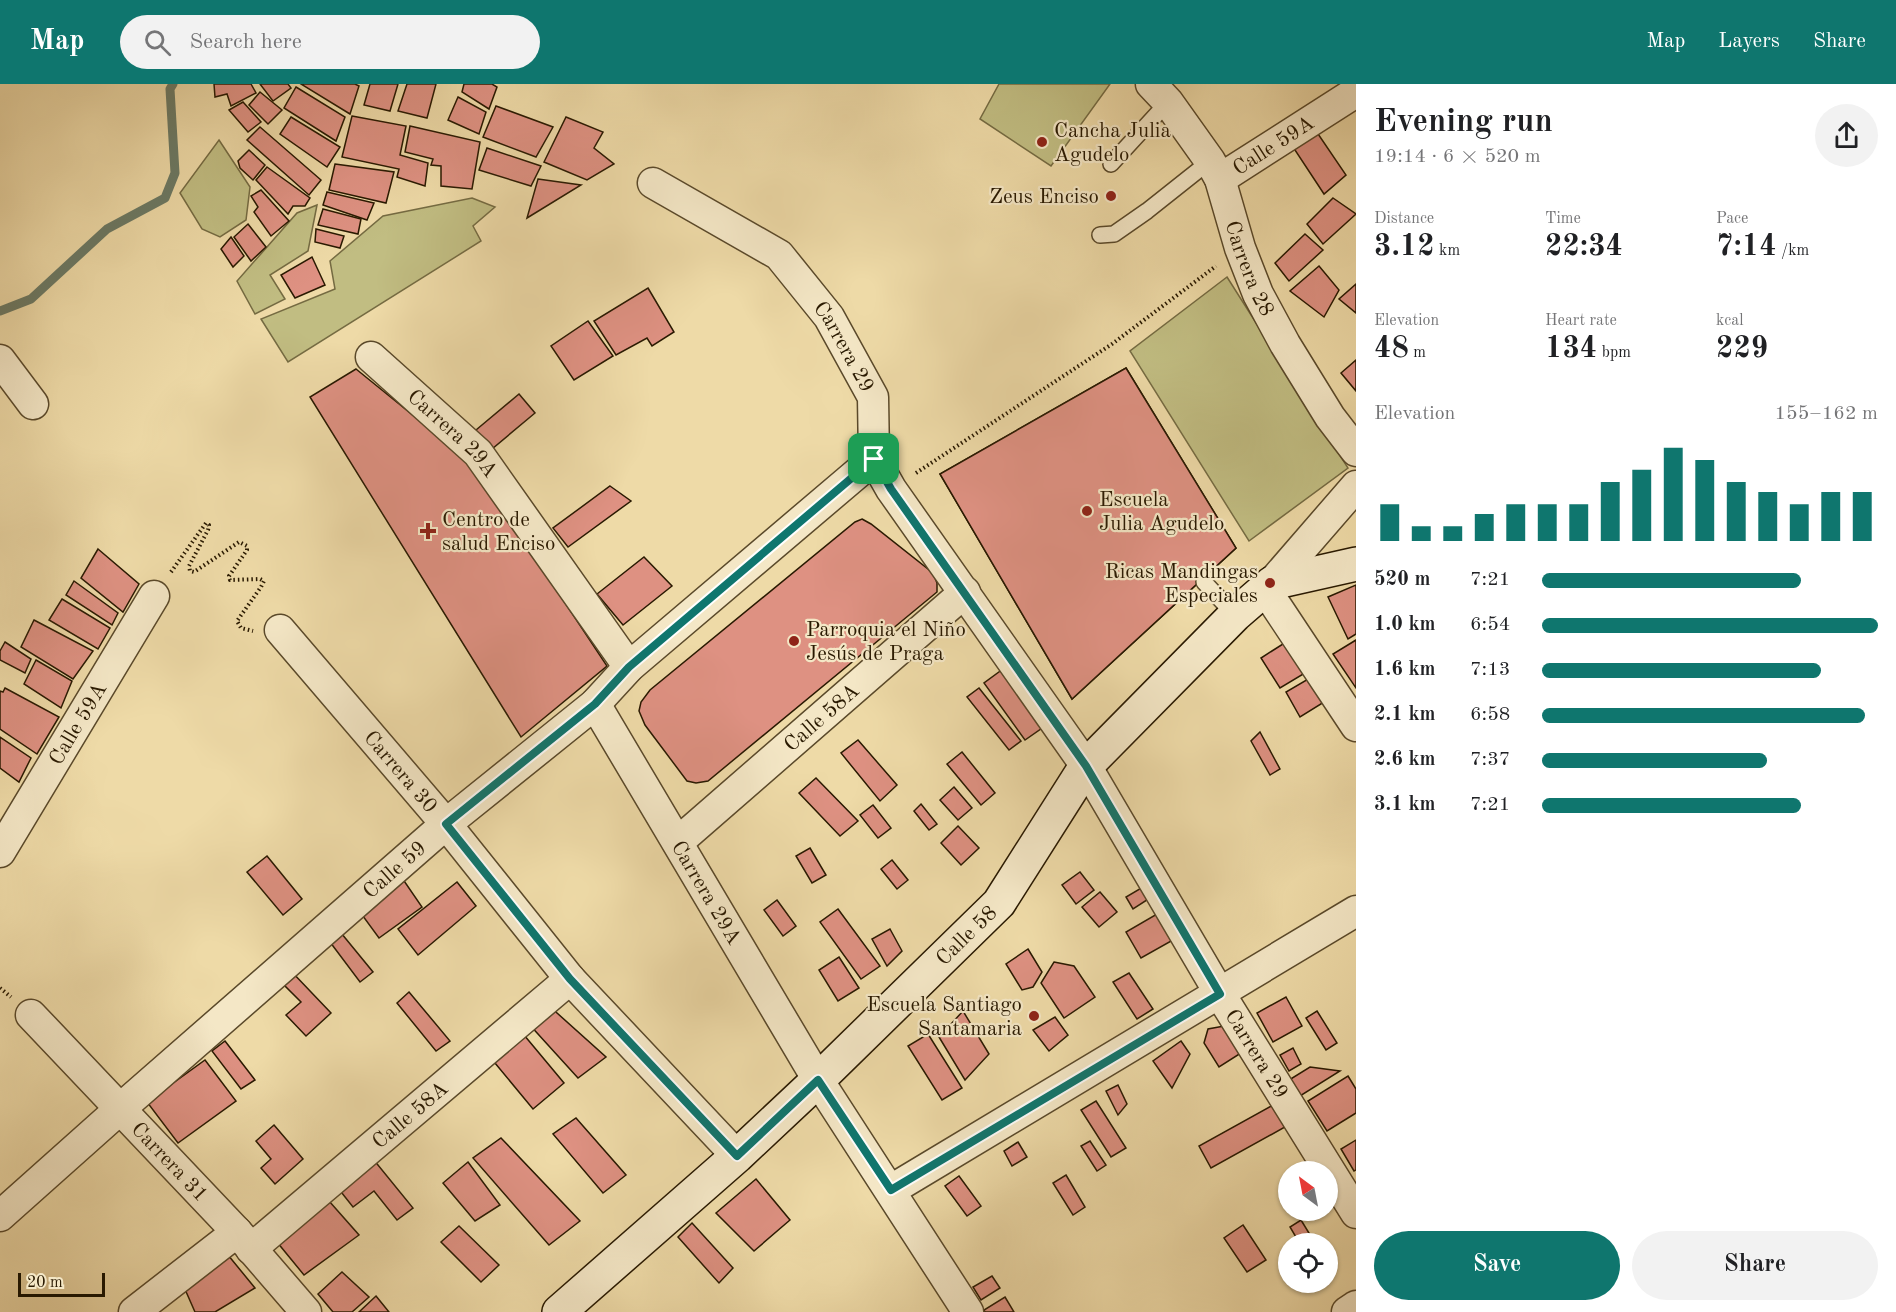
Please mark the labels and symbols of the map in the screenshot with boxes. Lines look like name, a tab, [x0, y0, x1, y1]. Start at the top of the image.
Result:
street label: Calle 59A	[1230, 113, 1318, 180]
place label: Cancha Julia Agudelo	[1054, 121, 1171, 166]
marker: Cancha Julia Agudelo	[1035, 135, 1049, 149]
place label: Zeus Enciso	[989, 187, 1099, 208]
marker: Zeus Enciso	[1104, 189, 1118, 203]
street label: Carrera 28	[1221, 219, 1277, 320]
street label: Carrera 29	[809, 298, 877, 396]
street label: Carrera 29A	[403, 386, 501, 482]
pin	[848, 433, 899, 484]
place label: Escuela Julia Agudelo	[1099, 490, 1224, 535]
marker: Escuela Julia Agudelo	[1080, 504, 1094, 518]
place label: Centro de salud Enciso	[442, 510, 555, 555]
marker: Centro de salud Enciso	[419, 522, 437, 540]
place label: Ricas Mandingas Especiales	[1105, 562, 1258, 607]
marker: Ricas Mandingas Especiales	[1263, 576, 1277, 590]
place label: Parroquia el Niño Jesús de Praga	[806, 620, 966, 665]
marker: Parroquia el Niño Jesús de Praga	[787, 634, 801, 648]
street label: Calle 59A	[46, 680, 111, 769]
street label: Calle 58A	[781, 680, 864, 756]
street label: Carrera 30	[359, 727, 440, 817]
street label: Calle 59	[360, 838, 431, 903]
street label: Carrera 29A	[667, 838, 744, 949]
street label: Calle 58	[933, 902, 1002, 970]
place label: Escuela Santiago Santamaria	[867, 995, 1022, 1040]
street label: Carrera 29	[1220, 1006, 1291, 1103]
marker: Escuela Santiago Santamaria	[1027, 1009, 1041, 1023]
street label: Calle 58A	[369, 1078, 453, 1153]
street label: Carrera 31	[127, 1119, 211, 1206]
north arrow	[1278, 1161, 1338, 1221]
scale bar	[18, 1270, 105, 1298]

